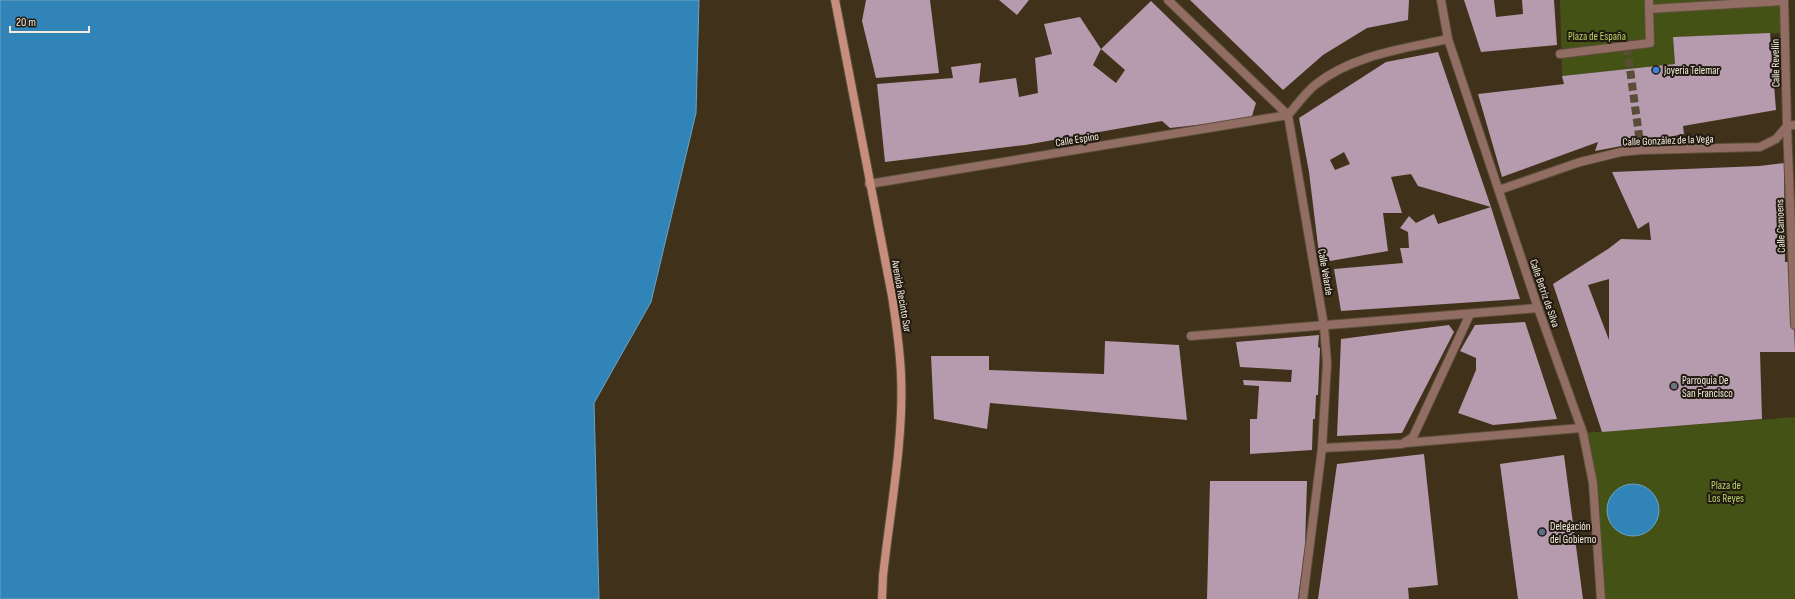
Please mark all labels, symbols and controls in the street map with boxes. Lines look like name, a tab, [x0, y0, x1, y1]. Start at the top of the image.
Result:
scale bar	[10, 8, 89, 34]
text: 20 m	[16, 15, 36, 30]
park label: Plaza de España	[1568, 30, 1626, 43]
street label: Calle Revellín	[1769, 38, 1782, 87]
place label: Joyería Telemar	[1663, 64, 1720, 77]
marker: Joyería Telemar	[1651, 65, 1661, 75]
street label: Calle Espino	[1054, 130, 1100, 149]
street label: Calle González de la Vega	[1622, 132, 1714, 149]
street label: Calle Camoens	[1773, 199, 1788, 253]
street label: Calle Velarde	[1315, 248, 1336, 296]
street label: Calle Betriz de Silva	[1527, 257, 1562, 329]
street label: Avenida Recinto Sur	[889, 258, 914, 333]
place label: Parroquia De San Francisco	[1682, 374, 1733, 400]
marker: Parroquia De San Francisco	[1669, 381, 1679, 391]
park label: Plaza de Los Reyes	[1708, 479, 1744, 505]
place label: Delegación del Gobierno	[1550, 520, 1597, 546]
marker: Delegación del Gobierno	[1537, 527, 1547, 537]

